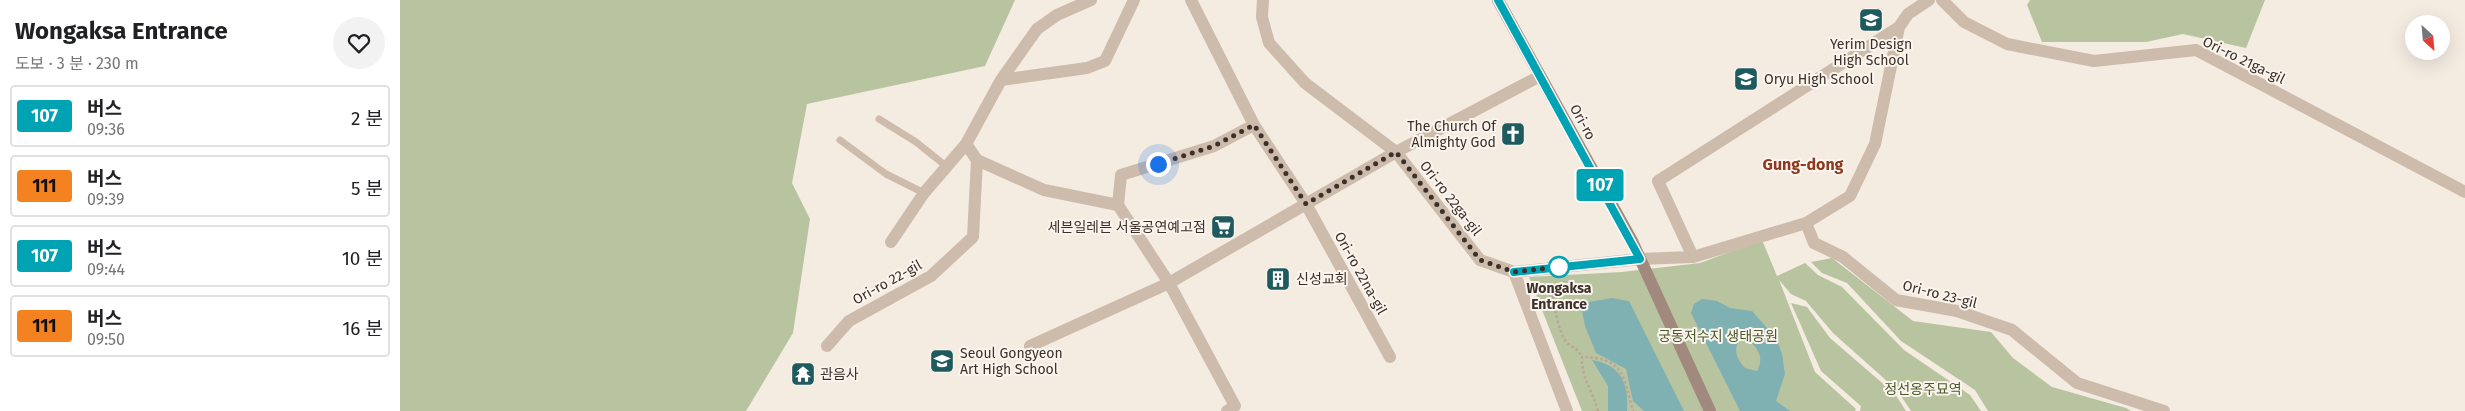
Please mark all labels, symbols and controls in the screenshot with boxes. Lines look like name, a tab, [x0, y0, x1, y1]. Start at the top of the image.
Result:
school or university icon: Yerim Design High School	[1858, 7, 1884, 33]
north arrow	[2405, 15, 2450, 60]
map controls	[2405, 15, 2450, 60]
text: Wongaksa Entrance	[15, 17, 228, 45]
button: heart	[333, 17, 385, 69]
street label: Ori-ro 21ga-gil	[2200, 33, 2288, 88]
place label: Yerim Design High School	[1830, 36, 1912, 69]
text: 도보 · 3 분 · 230 m	[15, 54, 139, 73]
school or university icon: Oryu High School	[1733, 66, 1759, 92]
place label: Oryu High School	[1764, 71, 1873, 88]
text: 버스	[87, 97, 122, 120]
street label: Ori-ro	[1566, 102, 1599, 143]
text: 107	[31, 105, 58, 127]
text: 2 분	[351, 107, 383, 130]
place label: The Church Of Almighty God	[1407, 118, 1497, 151]
text: 09:36	[87, 120, 125, 139]
church icon: The Church Of Almighty God	[1500, 121, 1526, 147]
your location	[1146, 152, 1171, 177]
district label: Gung-dong	[1763, 155, 1844, 174]
street label: Ori-ro 22ga-gil	[1416, 157, 1485, 239]
text: 버스	[87, 167, 122, 190]
line badge: 107	[1571, 169, 1629, 201]
text: 107	[1587, 174, 1613, 196]
text: 111	[32, 175, 57, 197]
text: 5 분	[351, 177, 383, 200]
text: 09:39	[87, 190, 124, 209]
supermarket icon: 세븐일레븐 서울공연예고점	[1210, 214, 1236, 240]
place label: 세븐일레븐 서울공연예고점	[1048, 219, 1206, 236]
street label: Ori-ro 22na-gil	[1331, 229, 1390, 318]
text: 버스	[87, 237, 122, 260]
text: 107	[31, 245, 58, 267]
text: 10 분	[342, 247, 383, 270]
street label: Ori-ro 22-gil	[850, 256, 925, 308]
marker: Wongaksa Entrance	[1548, 256, 1570, 278]
text: 09:44	[87, 260, 125, 279]
building icon: 신성교회	[1265, 266, 1291, 292]
place label: 신성교회	[1296, 271, 1348, 288]
street label: Ori-ro 23-gil	[1901, 277, 1979, 312]
place label: Wongaksa Entrance	[1527, 280, 1592, 313]
text: 버스	[87, 307, 122, 330]
text: 111	[32, 315, 57, 337]
text: 16 분	[342, 317, 383, 340]
park label: 궁동저수지 생태공원	[1658, 328, 1778, 345]
text: 09:50	[87, 330, 125, 349]
place label: Seoul Gongyeon Art High School	[960, 345, 1063, 378]
school or university icon: Seoul Gongyeon Art High School	[929, 348, 955, 374]
temple icon: 관음사	[790, 361, 816, 387]
place label: 관음사	[820, 366, 859, 383]
park label: 정선옹주묘역	[1884, 381, 1962, 398]

